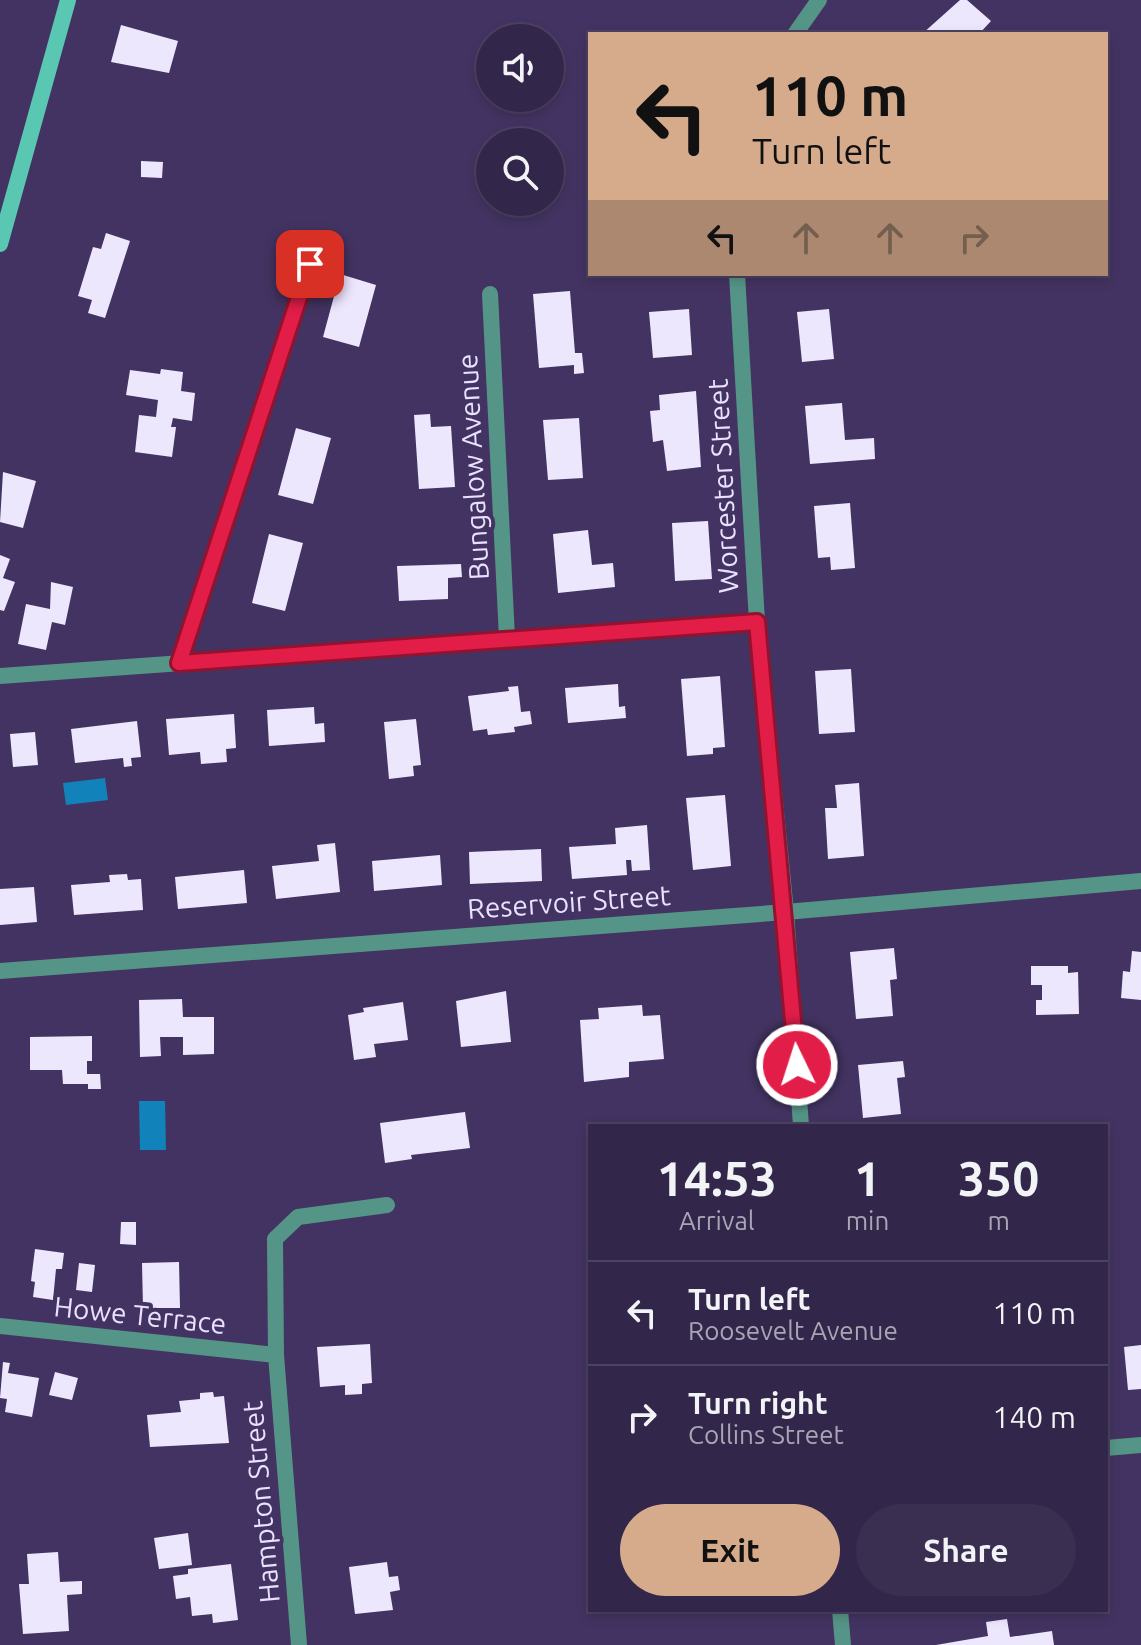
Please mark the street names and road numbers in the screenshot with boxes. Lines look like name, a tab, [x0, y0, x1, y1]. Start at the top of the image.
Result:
street label: Bungalow Avenue	[451, 353, 494, 581]
street label: Worcester Street	[701, 378, 744, 594]
street label: Reservoir Street	[466, 879, 672, 924]
street label: Howe Terrace	[52, 1290, 228, 1339]
street label: Hampton Street	[236, 1400, 285, 1604]

